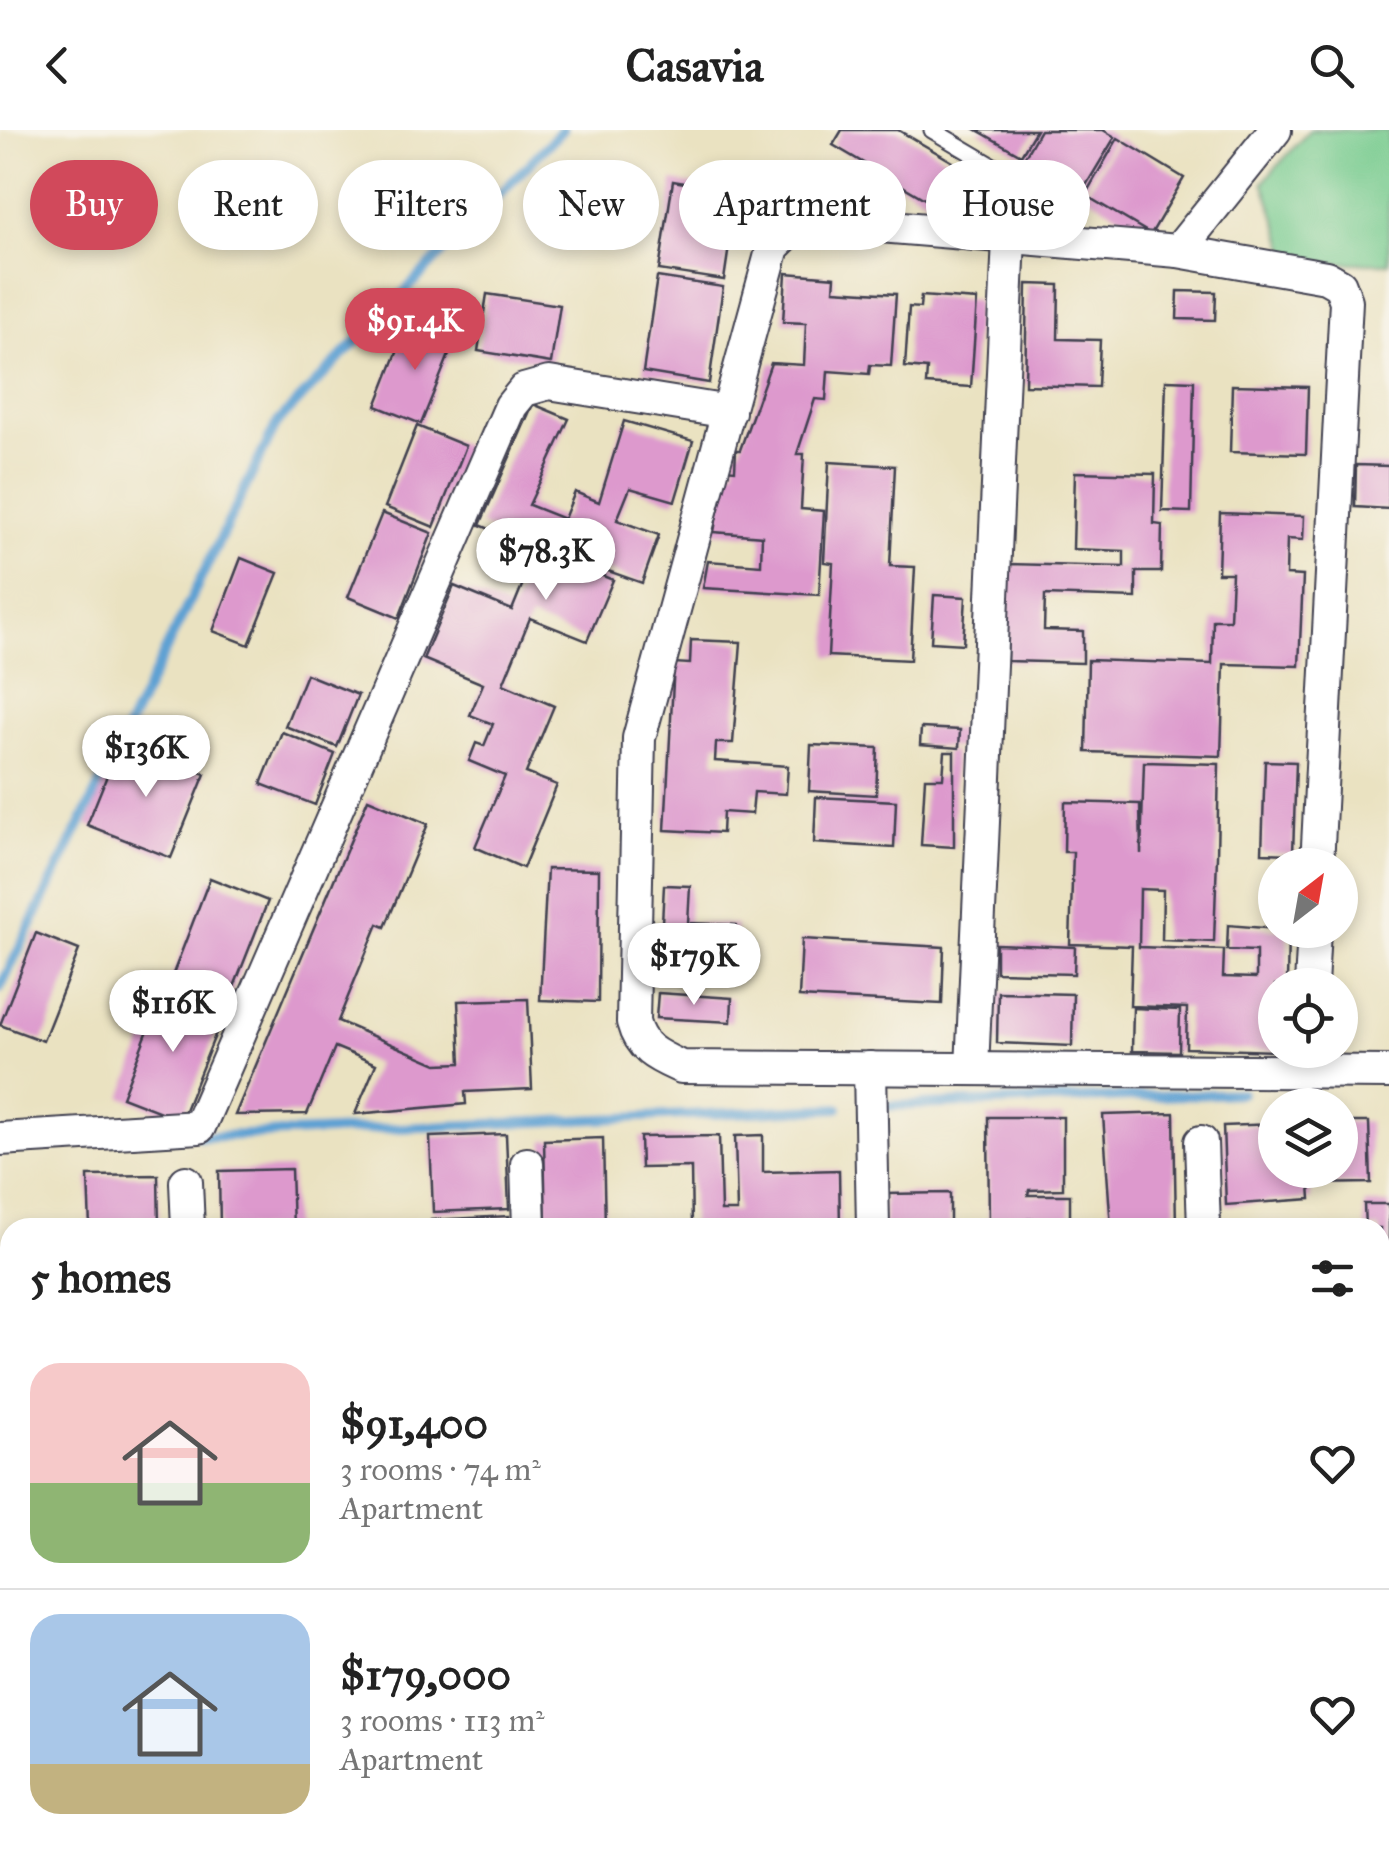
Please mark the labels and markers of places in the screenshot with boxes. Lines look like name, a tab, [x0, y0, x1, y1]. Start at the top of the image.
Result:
pin: $91.4K	[334, 288, 496, 373]
pin: $78.3K	[465, 518, 627, 603]
pin: $136K	[76, 715, 216, 800]
pin: $179K	[624, 923, 764, 1008]
pin: $116K	[103, 970, 243, 1055]

